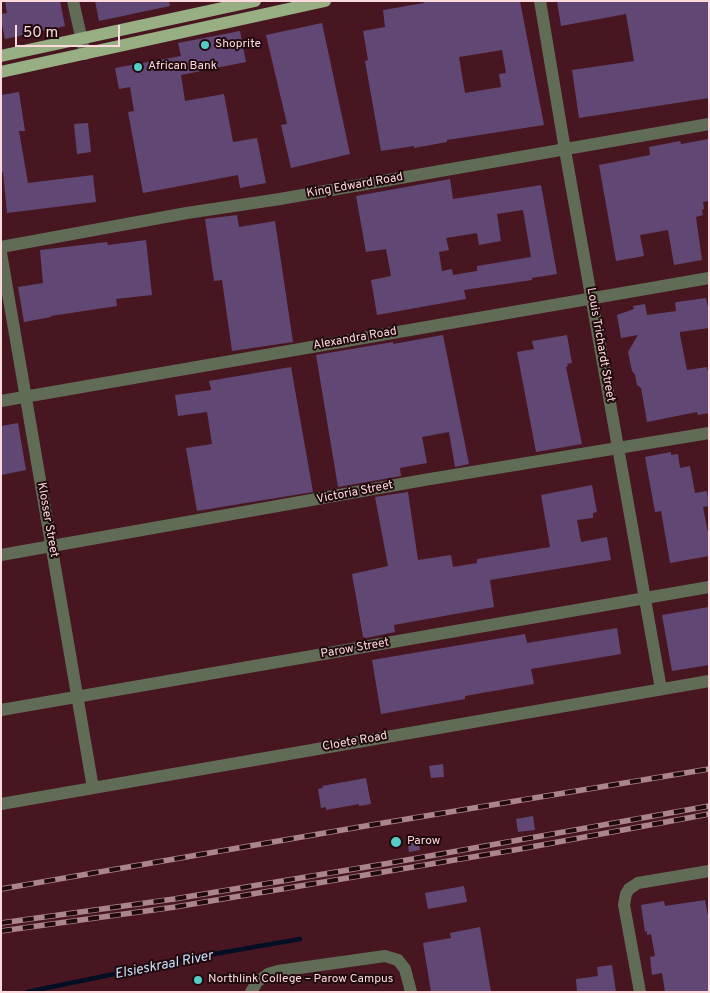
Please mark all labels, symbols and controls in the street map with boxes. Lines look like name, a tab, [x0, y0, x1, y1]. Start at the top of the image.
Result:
scale bar	[18, 15, 122, 47]
text: 50 m	[23, 24, 58, 43]
place label: Shoprite	[215, 38, 261, 52]
marker: Shoprite	[199, 39, 211, 51]
place label: African Bank	[148, 60, 217, 74]
marker: African Bank	[132, 61, 144, 73]
street label: King Edward Road	[306, 170, 404, 202]
street label: Louis Trichardt Street	[583, 287, 617, 403]
street label: Alexandra Road	[312, 325, 398, 353]
street label: Victoria Street	[316, 479, 394, 507]
street label: Klosser Street	[33, 481, 61, 559]
street label: Parow Street	[320, 636, 390, 662]
street label: Cloete Road	[321, 729, 389, 755]
marker: Parow	[389, 835, 403, 849]
place label: Parow	[407, 835, 440, 849]
water label: Elsieskraal River	[113, 948, 215, 984]
place label: Northlink College – Parow Campus	[208, 973, 393, 987]
marker: Northlink College – Parow Campus	[192, 974, 204, 986]

